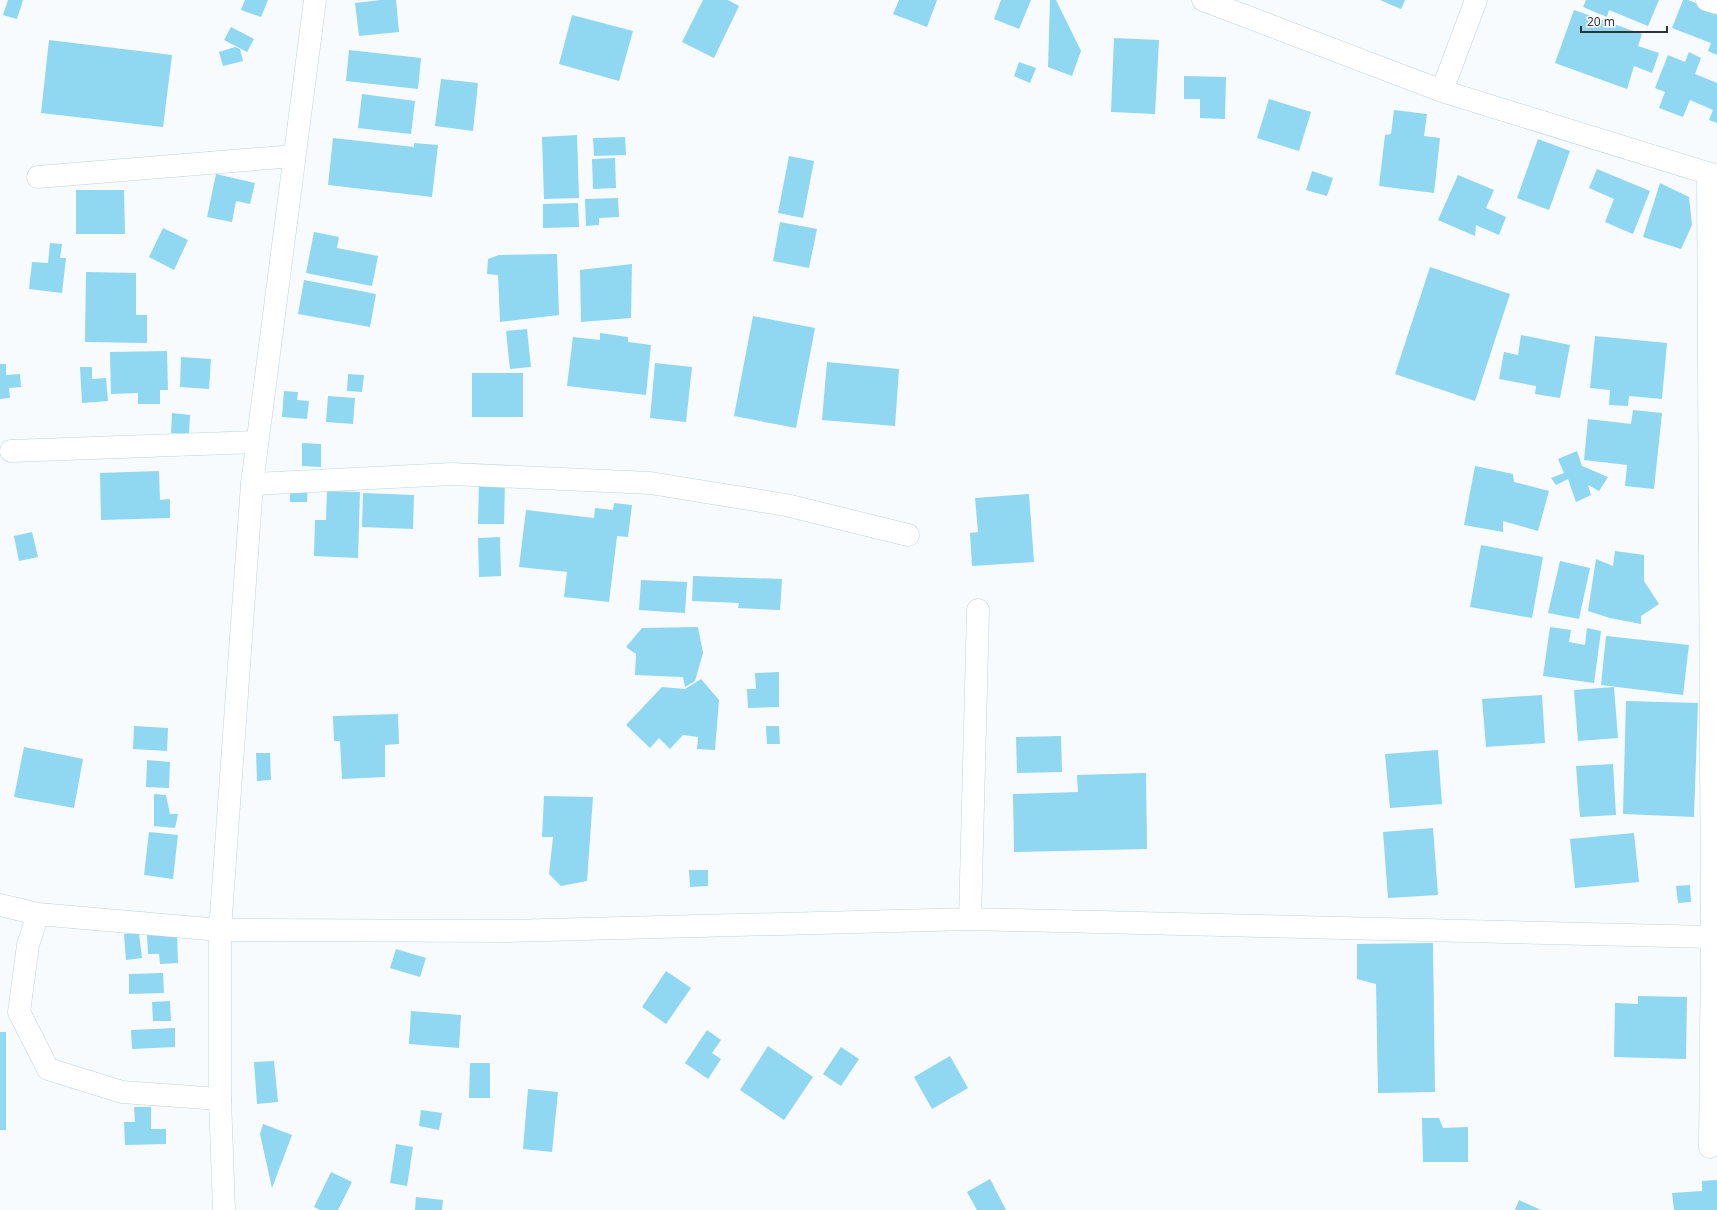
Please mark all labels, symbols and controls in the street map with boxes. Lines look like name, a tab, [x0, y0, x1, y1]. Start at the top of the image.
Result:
scale bar	[1581, 8, 1667, 34]
text: 20 m	[1587, 13, 1615, 30]

